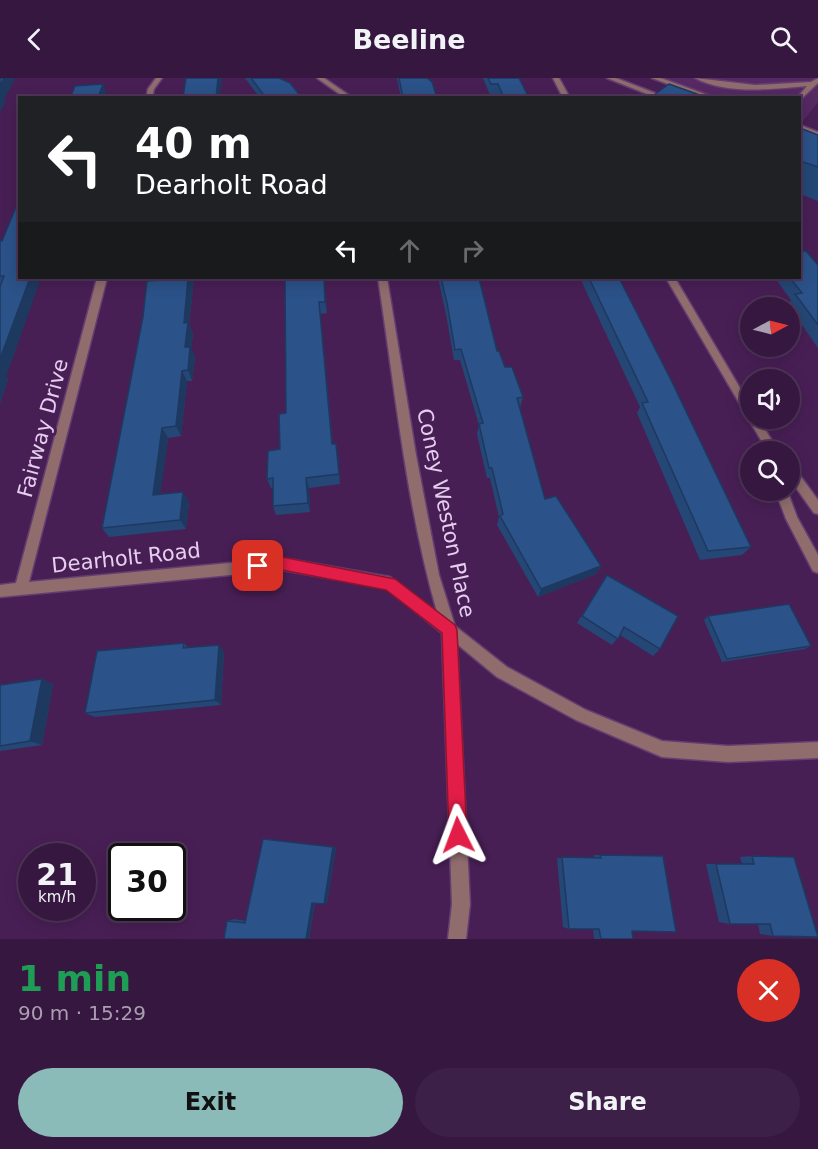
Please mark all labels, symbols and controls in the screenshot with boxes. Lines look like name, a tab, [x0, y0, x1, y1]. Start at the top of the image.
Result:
icon: back	[18, 23, 51, 56]
icon: search	[767, 23, 800, 56]
text: Beeline	[352, 24, 466, 55]
text: 40 m	[135, 119, 252, 168]
icon: left	[36, 120, 114, 198]
text: Dearholt Road	[135, 169, 328, 200]
icon: left	[330, 234, 363, 267]
icon: ahead	[393, 234, 426, 267]
icon: right	[456, 234, 489, 267]
north arrow	[740, 297, 800, 357]
map controls	[740, 297, 800, 501]
street label: Fairway Drive	[13, 356, 73, 500]
button: sound	[740, 369, 800, 429]
street label: Coney Weston Place	[412, 406, 480, 620]
button: search	[740, 441, 800, 501]
street label: Dearholt Road	[50, 538, 202, 578]
pin	[232, 540, 283, 591]
icon: arrive	[241, 549, 274, 582]
position arrow	[426, 803, 490, 867]
speed limit sign: 30	[108, 843, 186, 921]
text: 21	[36, 857, 78, 892]
text: km/h	[38, 888, 76, 906]
text: 1 min	[18, 958, 131, 999]
button: close	[737, 959, 800, 1022]
text: 90 m · 15:29	[18, 1001, 146, 1025]
button: Exit	[18, 1068, 403, 1137]
button: Share	[415, 1068, 800, 1137]

